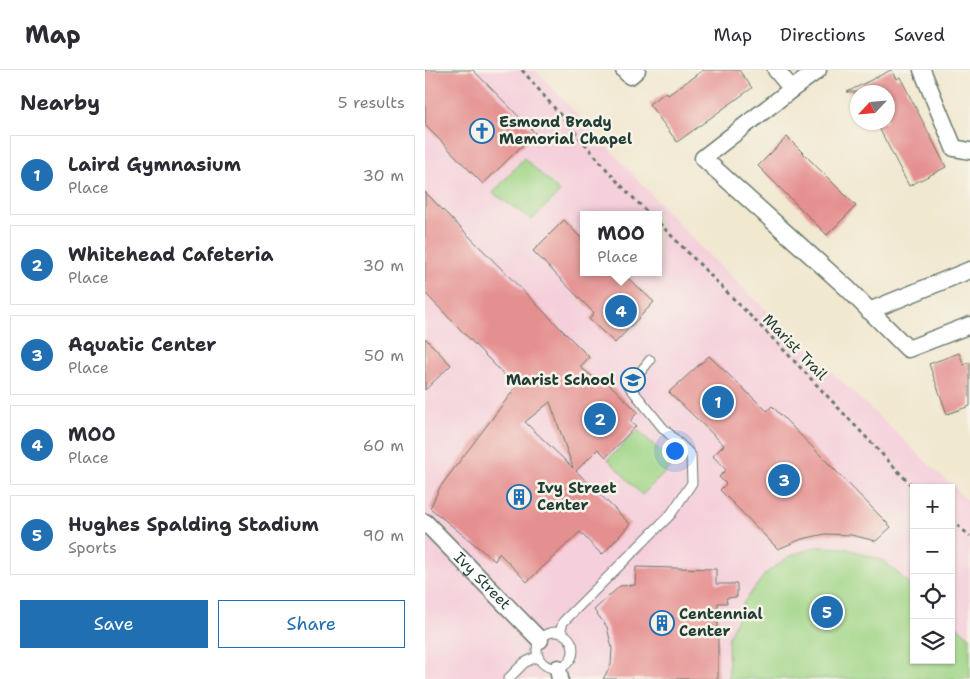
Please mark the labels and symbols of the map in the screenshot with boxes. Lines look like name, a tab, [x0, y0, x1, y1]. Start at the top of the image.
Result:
north arrow	[850, 85, 895, 130]
place label: Esmond Brady Memorial Chapel	[499, 112, 632, 149]
church icon: Esmond Brady Memorial Chapel	[469, 118, 495, 144]
pin: 4	[605, 292, 637, 330]
street label: Marist Trail	[758, 310, 832, 385]
school or university icon: Marist School	[620, 367, 646, 393]
place label: Marist School	[506, 370, 615, 390]
pin: 1	[702, 383, 734, 421]
pin: 2	[584, 400, 616, 438]
your location	[662, 438, 688, 464]
pin: 3	[768, 461, 800, 499]
place label: Ivy Street Center	[537, 478, 617, 515]
building icon: Ivy Street Center	[506, 484, 532, 510]
street label: Ivy Street	[449, 547, 515, 614]
pin: 5	[811, 593, 843, 631]
place label: Centennial Center	[679, 604, 763, 641]
building icon: Centennial Center	[649, 610, 675, 636]

